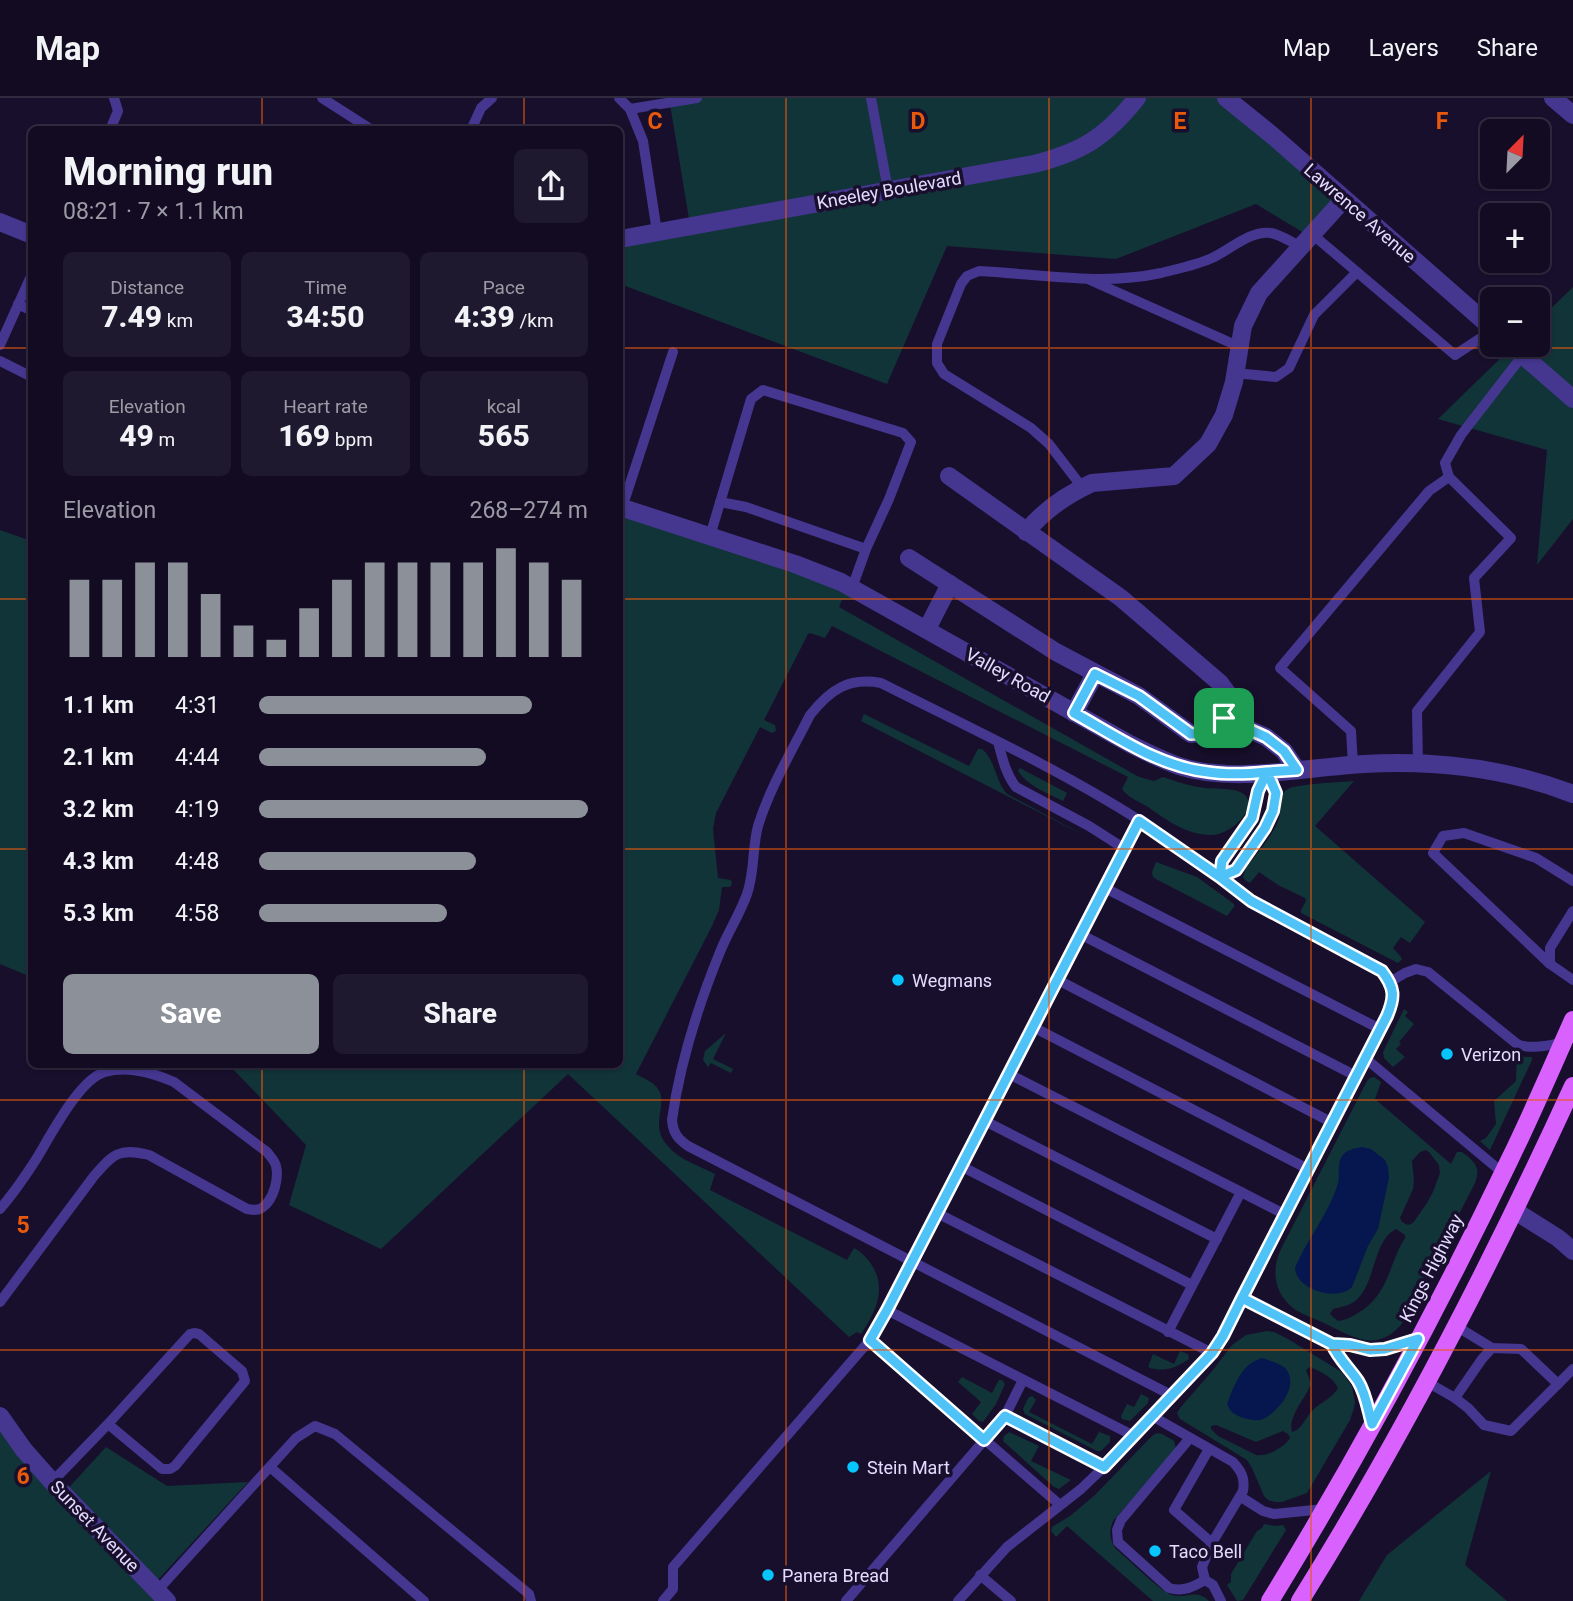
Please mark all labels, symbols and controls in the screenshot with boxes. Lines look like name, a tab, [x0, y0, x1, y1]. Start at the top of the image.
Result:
text: Map	[35, 29, 100, 68]
text: Map	[1283, 34, 1331, 62]
text: Layers	[1369, 34, 1439, 62]
text: Share	[1477, 34, 1538, 62]
text: C	[647, 108, 663, 135]
text: D	[911, 108, 925, 135]
text: E	[1174, 108, 1187, 135]
text: F	[1436, 108, 1449, 135]
north arrow	[1480, 119, 1550, 189]
map controls	[1480, 119, 1550, 357]
button: share	[514, 149, 588, 223]
text: Morning run	[63, 150, 273, 194]
street label: Lawrence Avenue	[1300, 159, 1420, 267]
street label: Kneeley Boulevard	[815, 167, 963, 213]
text: 08:21 · 7 × 1.1 km	[63, 198, 244, 225]
button: +	[1480, 203, 1550, 273]
text: Distance	[110, 276, 184, 299]
text: Time	[304, 276, 347, 299]
text: Pace	[483, 276, 525, 299]
button: −	[1480, 287, 1550, 357]
text: 7.49	[101, 299, 162, 334]
text: 34:50	[287, 299, 364, 334]
text: 4:39	[454, 299, 515, 334]
text: km	[162, 309, 193, 332]
text: /km	[515, 309, 554, 332]
text: Elevation	[109, 395, 186, 418]
text: Heart rate	[283, 395, 368, 418]
text: kcal	[487, 395, 521, 418]
text: 49	[119, 418, 154, 453]
text: 169	[278, 418, 330, 453]
text: 565	[478, 418, 530, 453]
text: m	[154, 428, 175, 451]
text: bpm	[330, 428, 373, 451]
text: Elevation	[63, 497, 156, 524]
text: 268–274 m	[469, 497, 588, 524]
street label: Valley Road	[962, 643, 1054, 707]
pin	[1194, 688, 1254, 748]
text: 1.1 km	[63, 692, 134, 719]
text: 4:31	[175, 692, 219, 719]
icon: arrive	[1205, 699, 1243, 737]
text: 2.1 km	[63, 744, 134, 771]
text: 4:44	[175, 744, 219, 771]
text: 3.2 km	[63, 796, 134, 823]
text: 4:19	[175, 796, 219, 823]
text: 4.3 km	[63, 848, 134, 875]
text: 4:48	[175, 848, 219, 875]
text: 5.3 km	[63, 900, 134, 927]
text: 4:58	[175, 900, 219, 927]
place label: Wegmans	[912, 970, 992, 991]
marker: Wegmans	[890, 972, 906, 988]
button: Save	[63, 974, 319, 1054]
button: Share	[333, 974, 588, 1054]
place label: Verizon	[1461, 1044, 1521, 1065]
marker: Verizon	[1439, 1046, 1455, 1062]
street label: Kings Highway	[1395, 1210, 1467, 1326]
text: 5	[16, 1212, 30, 1239]
place label: Stein Mart	[867, 1457, 950, 1478]
marker: Stein Mart	[845, 1459, 861, 1475]
text: 6	[16, 1463, 30, 1490]
street label: Sunset Avenue	[46, 1476, 144, 1576]
place label: Taco Bell	[1169, 1541, 1242, 1562]
marker: Taco Bell	[1147, 1543, 1163, 1559]
place label: Panera Bread	[782, 1565, 889, 1586]
marker: Panera Bread	[760, 1567, 776, 1583]

